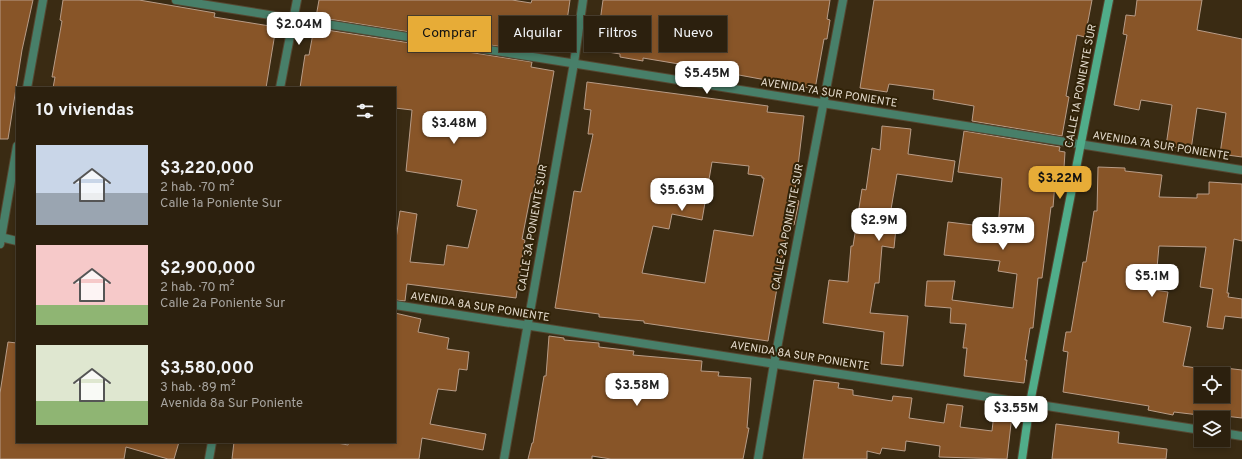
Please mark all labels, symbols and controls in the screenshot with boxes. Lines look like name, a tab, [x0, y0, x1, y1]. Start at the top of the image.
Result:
pin: $2.04M	[266, 12, 332, 46]
chip: Comprar	[408, 16, 491, 52]
chip: Alquilar	[499, 16, 576, 52]
chip: Filtros	[584, 16, 651, 52]
chip: Nuevo	[659, 16, 727, 52]
text: $2.04M	[276, 17, 322, 33]
street label: CALLE 1A PONIENTE SUR	[1062, 23, 1100, 149]
pin: $5.45M	[674, 61, 740, 95]
text: $5.45M	[684, 66, 730, 82]
street label: AVENIDA 7A SUR PONIENTE	[760, 75, 898, 111]
text: 10 viviendas	[36, 100, 134, 122]
icon: filters	[354, 100, 376, 122]
pin: $3.48M	[421, 111, 487, 145]
text: $3.48M	[431, 116, 477, 132]
street label: AVENIDA 7A SUR PONIENTE	[1092, 128, 1230, 164]
text: $3,220,000	[160, 158, 254, 180]
icon: home	[68, 161, 116, 209]
street label: CALLE 2A PONIENTE SUR	[769, 162, 807, 292]
street label: CALLE 3A PONIENTE SUR	[515, 163, 551, 293]
pin: $3.22M	[1027, 166, 1093, 200]
text: $3.22M	[1038, 171, 1082, 187]
pin: $5.63M	[649, 178, 715, 212]
text: 2 hab. · 70 m²	[160, 180, 235, 196]
text: $5.63M	[659, 183, 705, 199]
text: Calle 1a Poniente Sur	[160, 196, 282, 212]
pin: $2.9M	[851, 208, 907, 242]
text: $2.9M	[860, 213, 898, 229]
pin: $3.97M	[970, 217, 1036, 251]
text: $3.97M	[981, 222, 1025, 238]
text: $2,900,000	[160, 258, 256, 280]
icon: home	[68, 261, 116, 309]
pin: $5.1M	[1124, 264, 1180, 298]
text: $5.1M	[1135, 269, 1169, 285]
text: 2 hab. · 70 m²	[160, 280, 235, 296]
street label: AVENIDA 8A SUR PONIENTE	[409, 289, 551, 325]
text: Calle 2a Poniente Sur	[160, 296, 285, 312]
street label: AVENIDA 8A SUR PONIENTE	[729, 338, 871, 374]
text: $3,580,000	[160, 358, 254, 380]
icon: home	[68, 361, 116, 409]
map controls	[1194, 367, 1230, 447]
button: locate	[1194, 367, 1230, 403]
pin: $3.58M	[604, 373, 670, 407]
text: $3.58M	[614, 378, 660, 394]
text: 3 hab. · 89 m²	[160, 380, 236, 396]
text: Avenida 8a Sur Poniente	[160, 396, 303, 412]
pin: $3.55M	[983, 396, 1049, 430]
text: $3.55M	[994, 401, 1038, 417]
button: layers	[1194, 411, 1230, 447]

